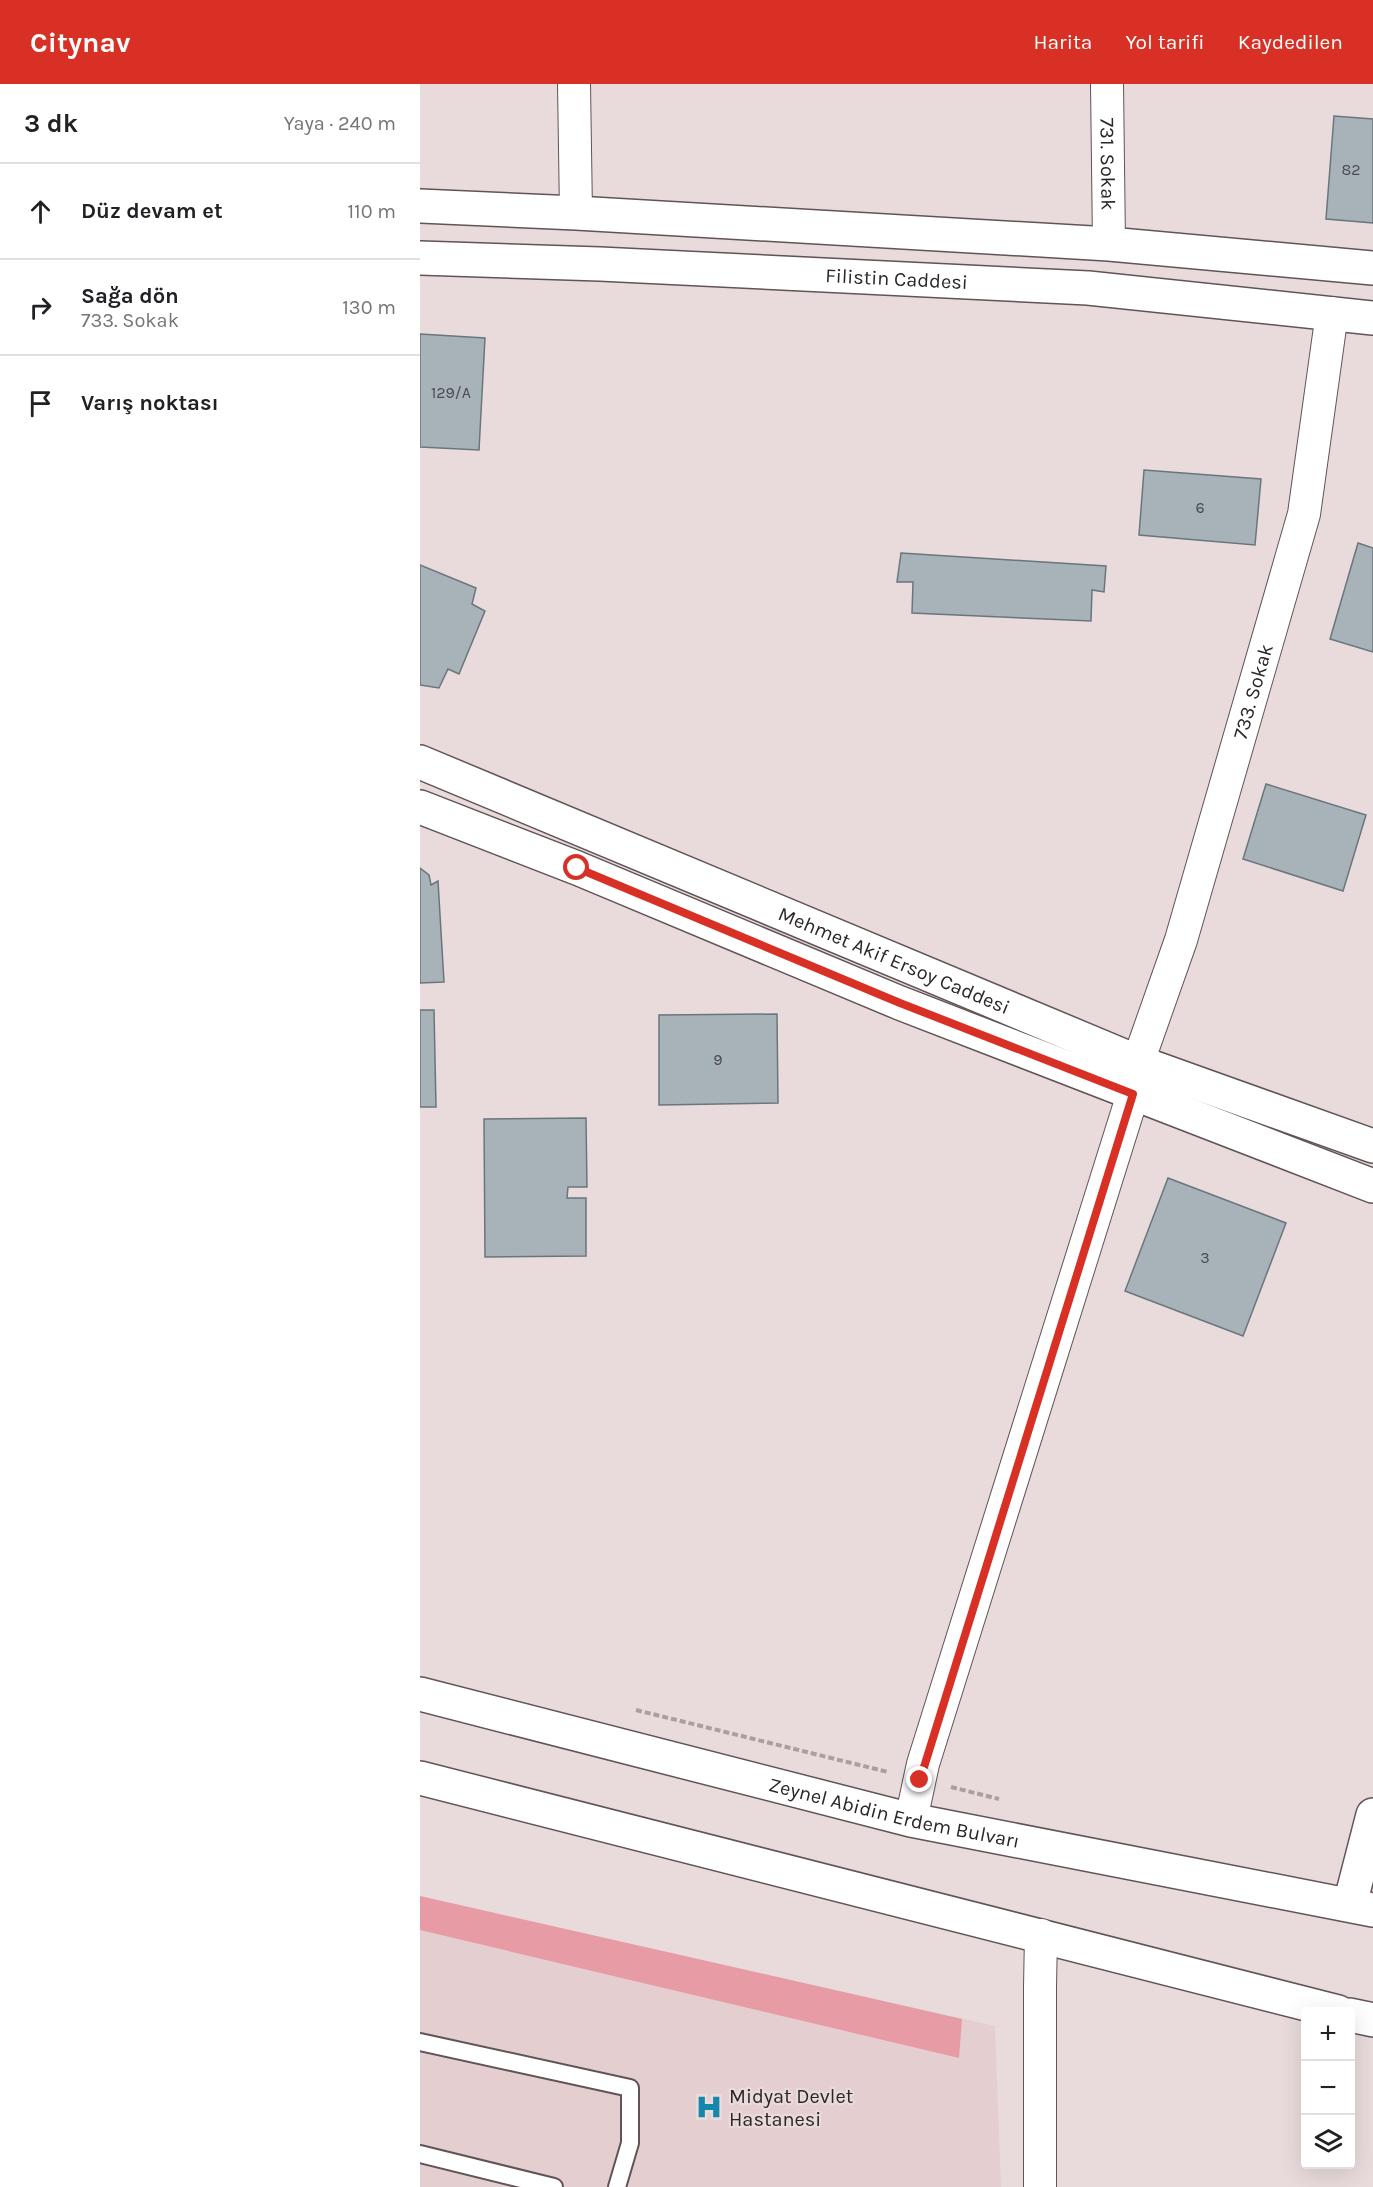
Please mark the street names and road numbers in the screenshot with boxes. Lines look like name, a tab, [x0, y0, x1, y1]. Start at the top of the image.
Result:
street label: 731. Sokak	[1095, 117, 1120, 211]
street label: Filistin Caddesi	[825, 264, 968, 294]
street label: 733. Sokak	[1229, 641, 1278, 742]
street label: Mehmet Akif Ersoy Caddesi	[775, 902, 1013, 1019]
street label: Zeynel Abidin Erdem Bulvarı	[766, 1773, 1022, 1853]

